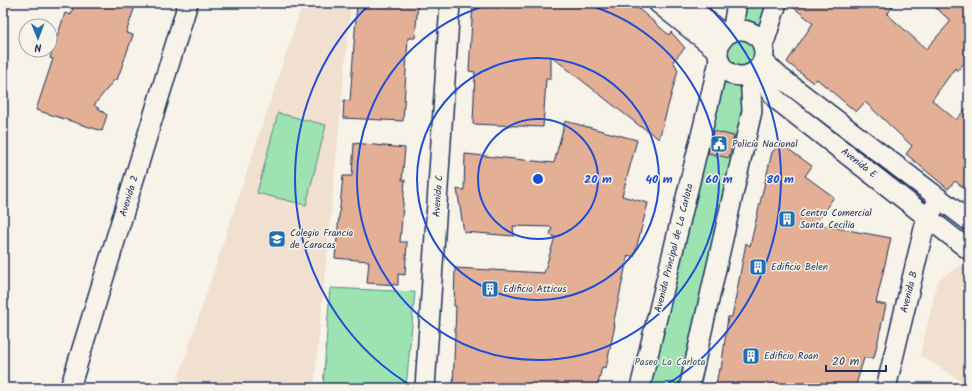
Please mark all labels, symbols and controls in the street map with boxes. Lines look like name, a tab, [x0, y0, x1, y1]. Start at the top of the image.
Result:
north arrow	[18, 18, 58, 58]
text: N	[34, 38, 42, 56]
public building icon: Policía Nacional	[709, 134, 729, 154]
place label: Policía Nacional	[732, 136, 798, 152]
street label: Avenida E	[838, 144, 881, 183]
text: 20 m	[584, 170, 612, 189]
text: 40 m	[645, 170, 673, 189]
text: 60 m	[705, 170, 733, 189]
text: 80 m	[766, 170, 794, 189]
centre of rings	[531, 172, 545, 186]
street label: Avenida 2	[115, 173, 143, 218]
street label: Avenida C	[429, 174, 447, 218]
street label: Avenida Principal de La Carlota	[650, 181, 698, 314]
place label: Centro Comercial Santa Cecilia	[800, 205, 872, 233]
building icon: Centro Comercial Santa Cecilia	[777, 209, 797, 229]
place label: Colegio Francia de Caracas	[290, 225, 354, 253]
school or university icon: Colegio Francia de Caracas	[267, 229, 287, 249]
building icon: Edificio Belen	[748, 257, 768, 277]
place label: Edificio Belen	[771, 259, 828, 275]
street label: Avenida B	[896, 269, 922, 315]
building icon: Edificio Atticus	[480, 279, 500, 299]
place label: Edificio Atticus	[503, 281, 567, 297]
building icon: Edificio Roan	[741, 346, 761, 366]
scale bar	[826, 347, 886, 373]
place label: Edificio Roan	[764, 348, 818, 364]
text: 20 m	[832, 352, 860, 371]
park label: Paseo La Carlota	[634, 354, 706, 370]

